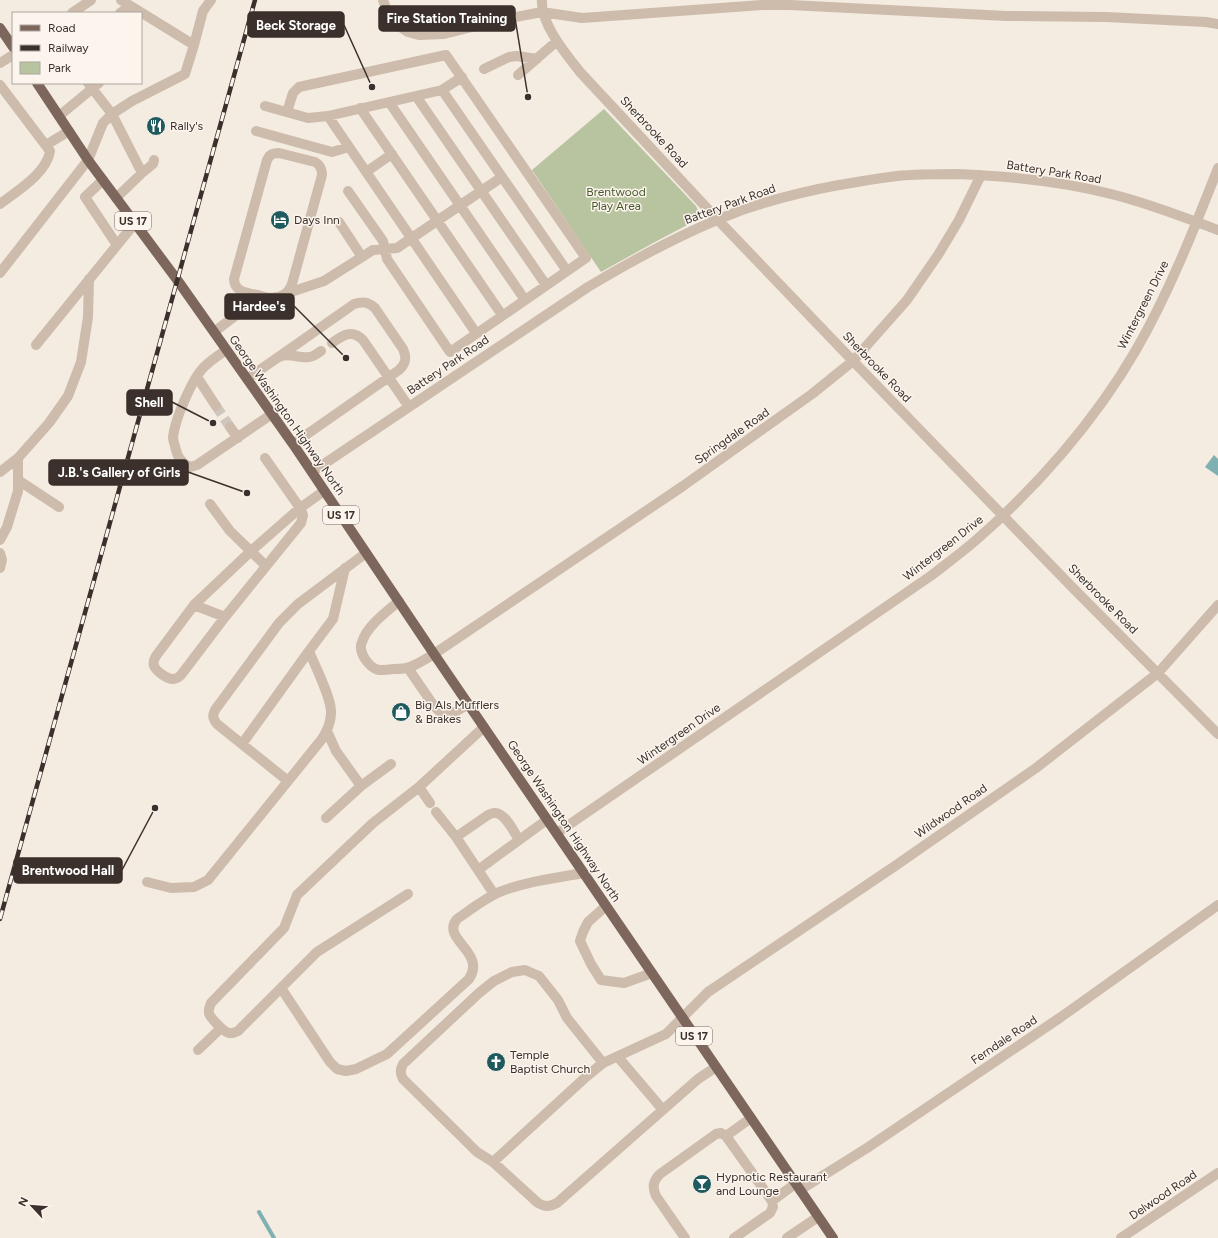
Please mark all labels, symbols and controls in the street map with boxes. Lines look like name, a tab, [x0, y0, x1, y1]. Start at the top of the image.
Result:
callout: Fire Station Training	[379, 6, 515, 31]
text: Fire Station Training	[387, 11, 508, 26]
legend	[12, 12, 142, 84]
callout: Beck Storage	[248, 12, 344, 37]
text: Beck Storage	[256, 18, 336, 33]
text: Road	[48, 21, 76, 35]
text: Railway	[48, 41, 89, 55]
text: Park	[48, 61, 71, 75]
street label: Sherbrooke Road	[617, 93, 691, 171]
restaurant icon: Rally's	[145, 115, 167, 137]
place label: Rally's	[170, 119, 204, 133]
street label: Battery Park Road	[1006, 158, 1102, 186]
street label: Battery Park Road	[683, 181, 777, 227]
park label: Brentwood Play Area	[586, 185, 646, 213]
hotel icon: Days Inn	[269, 209, 291, 231]
road number: US 17	[115, 212, 151, 230]
place label: Days Inn	[294, 213, 340, 227]
street label: Wintergreen Drive	[1115, 258, 1172, 352]
callout: Hardee's	[225, 294, 294, 319]
text: Hardee's	[233, 299, 286, 314]
street label: Sherbrooke Road	[840, 329, 914, 405]
street label: George Washington Highway North	[226, 332, 348, 498]
street label: Battery Park Road	[404, 332, 492, 398]
callout: Shell	[127, 390, 172, 415]
text: Shell	[135, 395, 163, 410]
street label: Springdale Road	[692, 405, 772, 467]
callout: J.B.'s Gallery of Girls	[49, 460, 188, 485]
text: J.B.'s Gallery of Girls	[58, 465, 180, 480]
road number: US 17	[323, 506, 359, 524]
street label: Wintergreen Drive	[900, 512, 986, 584]
street label: Sherbrooke Road	[1065, 561, 1141, 637]
place label: Big Als Mufflers & Brakes	[415, 698, 499, 726]
street label: Wintergreen Drive	[635, 700, 723, 768]
shop icon: Big Als Mufflers & Brakes	[390, 701, 412, 723]
street label: George Washington Highway North	[505, 738, 624, 905]
street label: Wildwood Road	[912, 781, 990, 841]
callout: Brentwood Hall	[14, 858, 122, 883]
text: Brentwood Hall	[22, 863, 114, 878]
street label: Ferndale Road	[968, 1013, 1040, 1067]
road number: US 17	[676, 1027, 712, 1045]
place label: Temple Baptist Church	[510, 1048, 591, 1076]
church icon: Temple Baptist Church	[485, 1051, 507, 1073]
street label: Delwood Road	[1127, 1167, 1199, 1223]
place label: Hypnotic Restaurant and Lounge	[716, 1170, 828, 1198]
bar icon: Hypnotic Restaurant and Lounge	[691, 1173, 713, 1195]
north arrow	[12, 1186, 52, 1226]
text: N	[16, 1195, 31, 1209]

